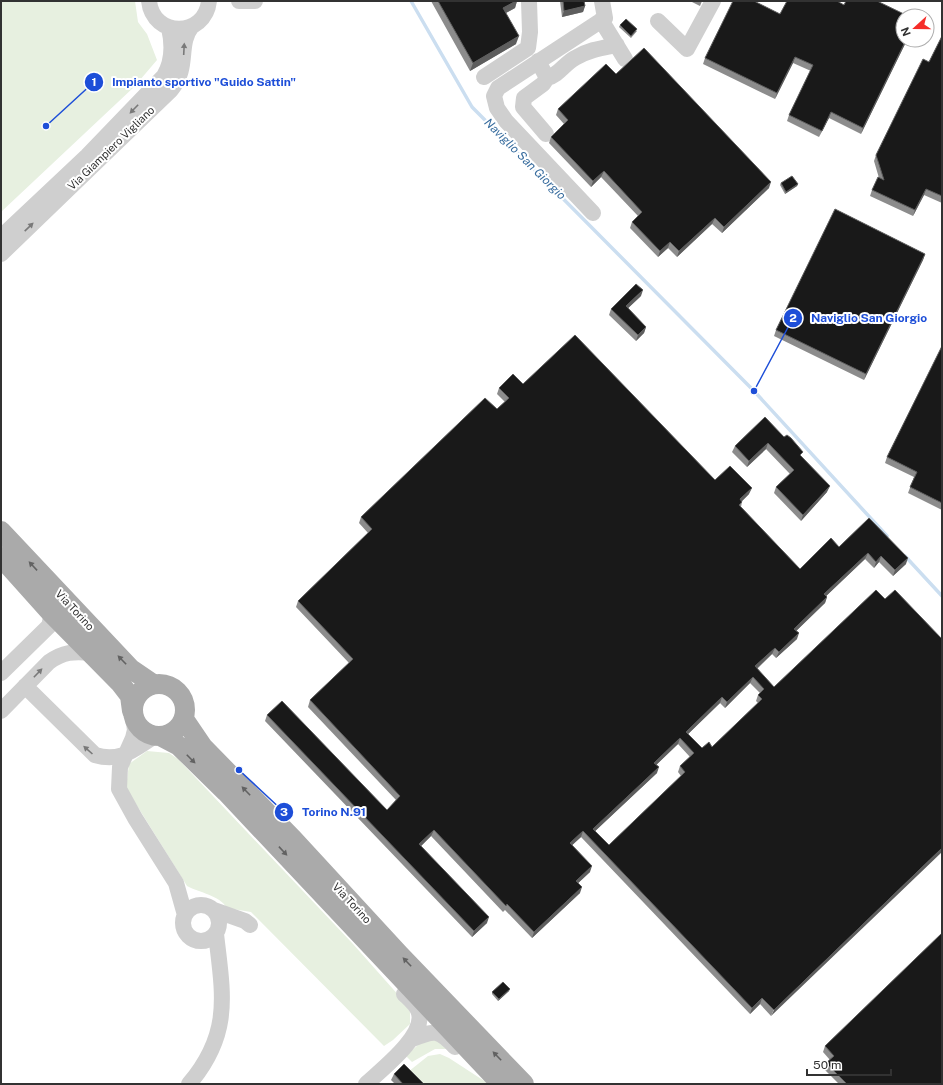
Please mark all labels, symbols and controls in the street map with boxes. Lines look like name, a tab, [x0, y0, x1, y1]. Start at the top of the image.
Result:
north arrow	[895, 8, 935, 48]
text: N	[899, 25, 913, 38]
one-way arrow	[181, 42, 187, 55]
callout: Impianto sportivo "Guido Sattin"	[84, 70, 304, 94]
text: 1	[91, 75, 97, 89]
text: Impianto sportivo "Guido Sattin"	[112, 75, 296, 89]
street label: Via Giampiero Vigliano	[65, 104, 157, 192]
one-way arrow	[129, 104, 139, 114]
water label: Naviglio San Giorgio	[481, 115, 569, 203]
one-way arrow	[24, 222, 34, 232]
callout: Naviglio San Giorgio	[783, 306, 935, 330]
text: 2	[789, 311, 797, 325]
text: Naviglio San Giorgio	[811, 311, 927, 325]
one-way arrow	[29, 561, 38, 570]
street label: Via Torino	[53, 587, 97, 633]
one-way arrow	[117, 655, 127, 665]
one-way arrow	[33, 668, 43, 678]
one-way arrow	[83, 745, 94, 754]
one-way arrow	[186, 754, 196, 764]
one-way arrow	[241, 786, 251, 796]
callout: Torino N.91	[274, 800, 374, 824]
text: 3	[280, 805, 288, 819]
text: Torino N.91	[302, 805, 366, 819]
one-way arrow	[278, 846, 287, 857]
street label: Via Torino	[330, 880, 374, 926]
one-way arrow	[402, 957, 411, 967]
one-way arrow	[492, 1051, 501, 1061]
scale bar	[807, 1051, 891, 1077]
text: 50 m	[813, 1058, 841, 1072]

